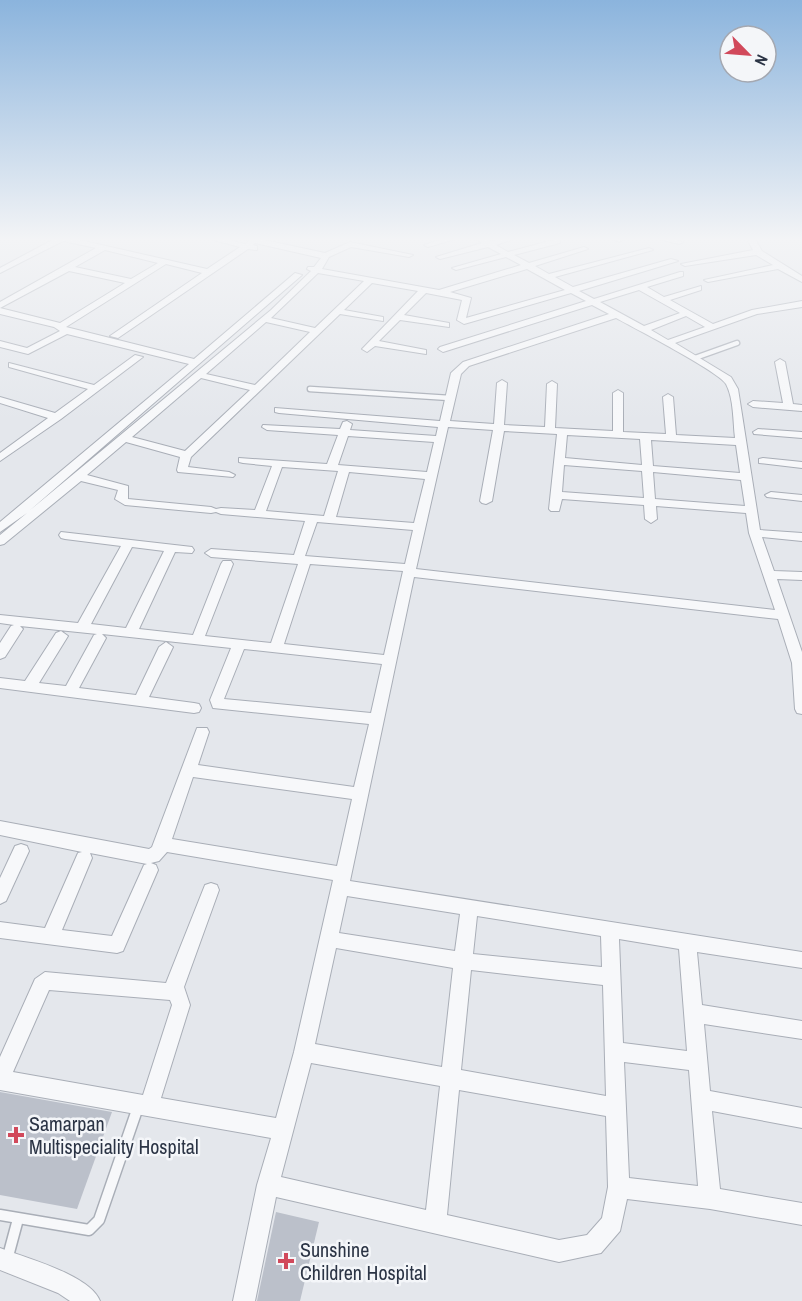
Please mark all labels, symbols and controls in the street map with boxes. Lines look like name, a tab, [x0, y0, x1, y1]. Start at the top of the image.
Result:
north arrow	[718, 24, 778, 84]
text: N	[750, 51, 774, 69]
place label: Samarpan Multispeciality Hospital	[29, 1110, 199, 1160]
marker: Samarpan Multispeciality Hospital	[7, 1126, 25, 1144]
place label: Sunshine Children Hospital	[300, 1236, 427, 1286]
marker: Sunshine Children Hospital	[277, 1252, 295, 1270]

